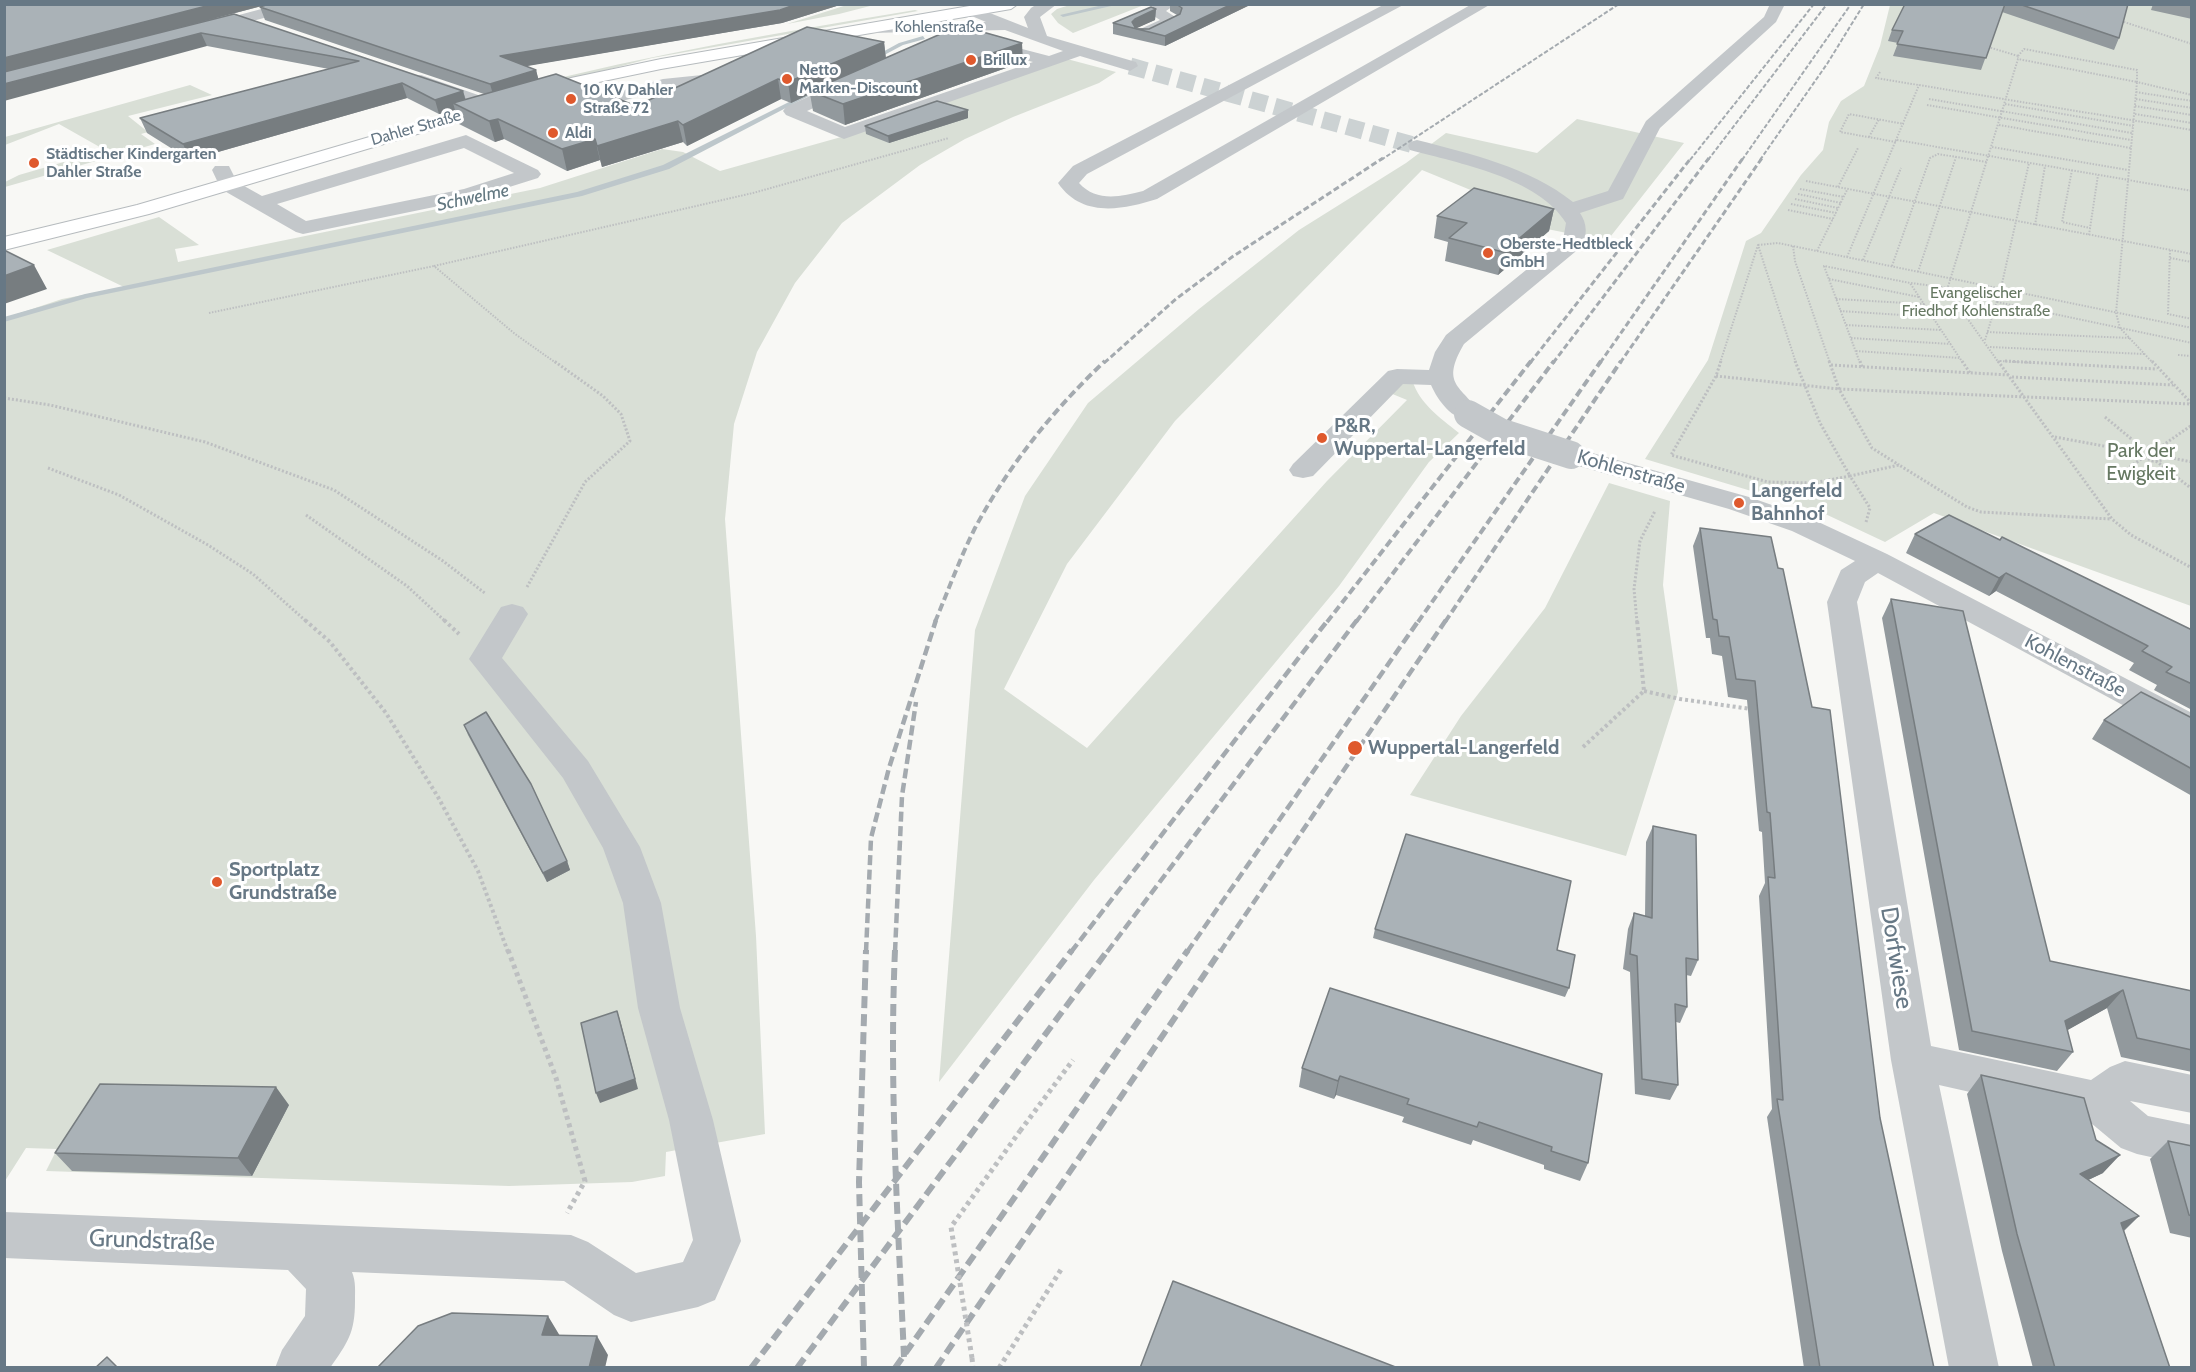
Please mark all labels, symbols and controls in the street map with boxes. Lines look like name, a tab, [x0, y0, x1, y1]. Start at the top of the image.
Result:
street label: Kohlenstraße	[895, 17, 983, 37]
place label: Brillux	[983, 50, 1027, 70]
marker: Brillux	[964, 53, 978, 67]
place label: Netto Marken-Discount	[799, 60, 918, 98]
marker: Netto Marken-Discount	[780, 72, 794, 86]
place label: 10 KV Dahler Straße 72	[583, 80, 673, 118]
marker: 10 KV Dahler Straße 72	[564, 92, 578, 106]
street label: Dahler Straße	[369, 106, 463, 150]
place label: Aldi	[565, 123, 592, 143]
marker: Aldi	[546, 126, 560, 140]
place label: Städtischer Kindergarten Dahler Straße	[46, 144, 217, 182]
marker: Städtischer Kindergarten Dahler Straße	[27, 156, 41, 170]
water label: Schwelme	[435, 180, 511, 216]
place label: Oberste-Hedtbleck GmbH	[1500, 234, 1633, 272]
marker: Oberste-Hedtbleck GmbH	[1481, 246, 1495, 260]
park label: Evangelischer Friedhof Kohlenstraße	[1902, 283, 2050, 321]
place label: P&R, Wuppertal-Langerfeld	[1334, 414, 1525, 461]
marker: P&R, Wuppertal-Langerfeld	[1315, 431, 1329, 445]
park label: Park der Ewigkeit	[2106, 439, 2176, 486]
street label: Kohlenstraße	[1574, 445, 1688, 499]
place label: Langerfeld Bahnhof	[1751, 479, 1842, 526]
marker: Langerfeld Bahnhof	[1732, 496, 1746, 510]
street label: Kohlenstraße	[2020, 629, 2130, 703]
place label: Wuppertal-Langerfeld	[1368, 736, 1559, 760]
marker: Wuppertal-Langerfeld	[1346, 739, 1364, 757]
place label: Sportplatz Grundstraße	[229, 858, 337, 905]
marker: Sportplatz Grundstraße	[210, 875, 224, 889]
street label: Dorfwiese	[1874, 905, 1918, 1011]
street label: Grundstraße	[89, 1224, 215, 1258]

